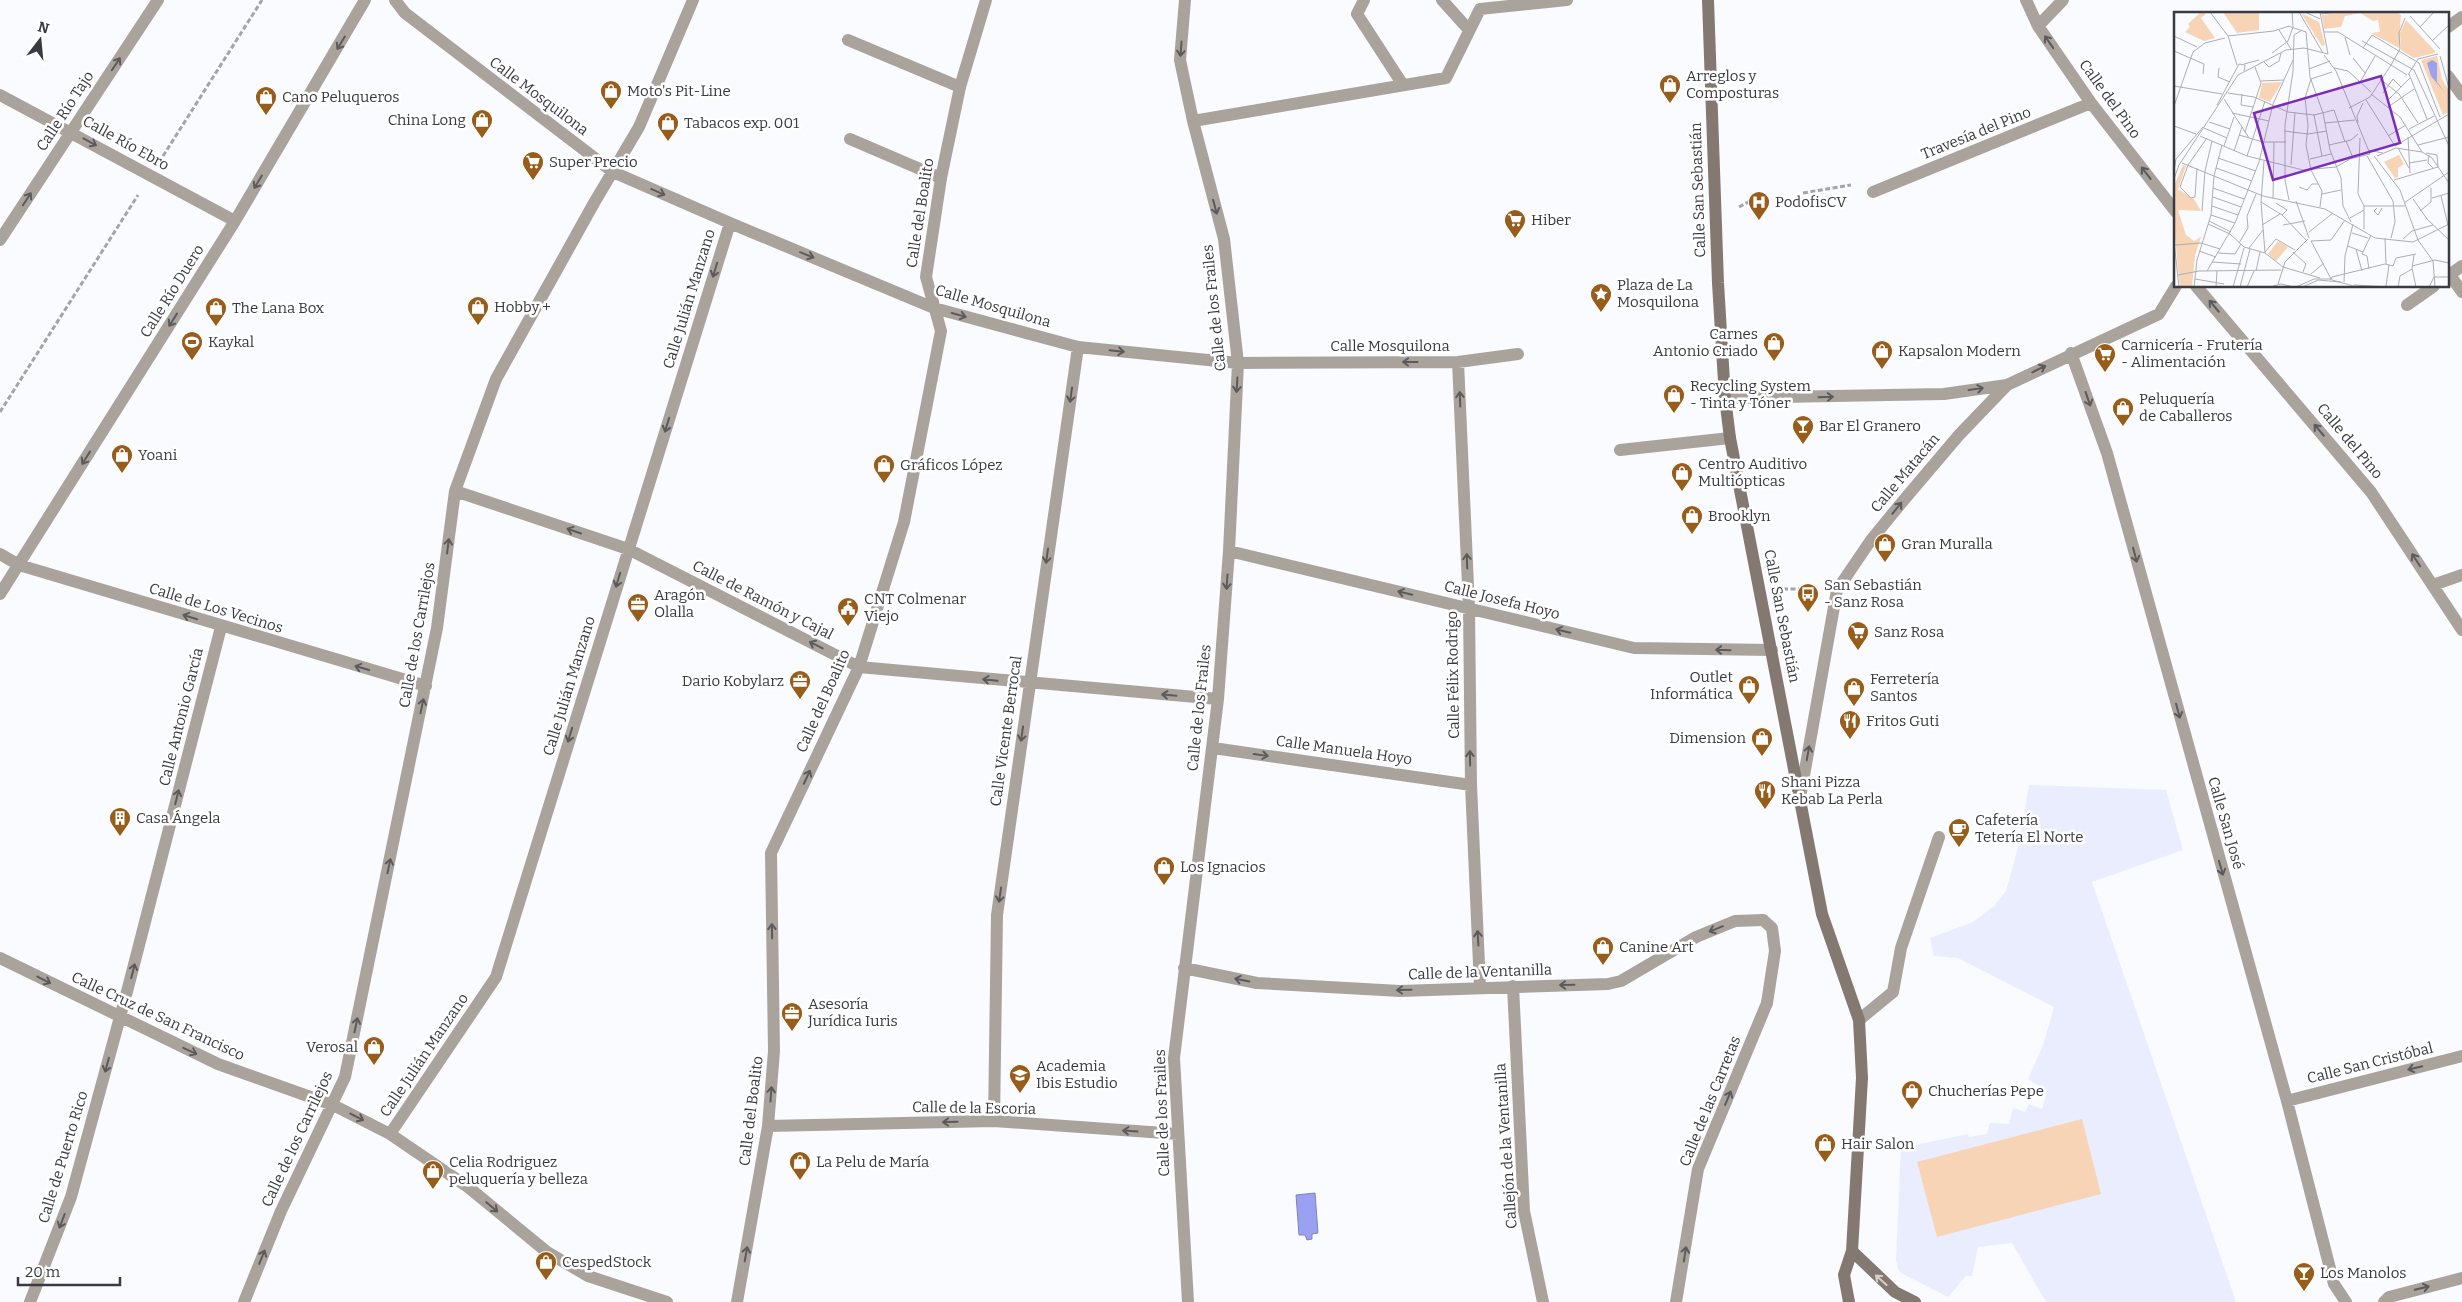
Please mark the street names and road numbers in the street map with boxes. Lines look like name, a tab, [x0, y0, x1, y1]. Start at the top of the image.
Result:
street label: Calle Mosquilona	[486, 53, 592, 139]
street label: Calle del Pino	[2075, 56, 2145, 142]
street label: Calle Río Tajo	[32, 68, 98, 154]
street label: Travesía del Pino	[1919, 103, 2033, 163]
street label: Calle Río Ebro	[80, 112, 172, 174]
street label: Calle San Sebastián	[1687, 122, 1709, 258]
street label: Calle del Boalito	[902, 157, 938, 269]
street label: Calle Julián Manzano	[659, 227, 719, 371]
street label: Calle Río Duero	[136, 241, 208, 341]
street label: Calle de los Frailes	[1198, 244, 1230, 372]
street label: Calle Mosquilona	[933, 281, 1053, 331]
street label: Calle Mosquilona	[1330, 337, 1450, 355]
street label: Calle del Pino	[2313, 400, 2387, 482]
street label: Calle Matacán	[1867, 430, 1944, 516]
street label: Calle San Sebastián	[1760, 548, 1804, 685]
street label: Calle de Ramón y Cajal	[689, 557, 837, 643]
street label: Calle de los Carrilejos	[395, 561, 439, 709]
street label: Calle Josefa Hoyo	[1442, 577, 1562, 623]
street label: Calle de Los Vecinos	[147, 579, 285, 637]
street label: Calle Félix Rodrigo	[1443, 611, 1463, 739]
street label: Calle Julián Manzano	[539, 614, 599, 758]
street label: Calle de los Frailes	[1183, 644, 1215, 772]
street label: Calle Antonio García	[155, 646, 207, 788]
street label: Calle del Boalito	[792, 647, 854, 755]
street label: Calle Vicente Berrocal	[986, 654, 1026, 808]
street label: Calle Manuela Hoyo	[1275, 732, 1413, 768]
street label: Calle San José	[2204, 775, 2248, 871]
street label: Calle de la Ventanilla	[1408, 960, 1552, 984]
street label: Calle Cruz de San Francisco	[68, 968, 248, 1064]
street label: Calle Julián Manzano	[376, 990, 472, 1120]
street label: Calle de las Carretas	[1676, 1033, 1744, 1169]
street label: Calle San Cristóbal	[2305, 1039, 2435, 1087]
street label: Calle de los Frailes	[1151, 1049, 1173, 1177]
street label: Calle del Boalito	[735, 1055, 767, 1167]
street label: Callejón de la Ventanilla	[1491, 1063, 1521, 1229]
street label: Calle de los Carrilejos	[258, 1068, 336, 1210]
street label: Calle de Puerto Rico	[34, 1089, 92, 1225]
street label: Calle de la Escoria	[912, 1098, 1036, 1118]

